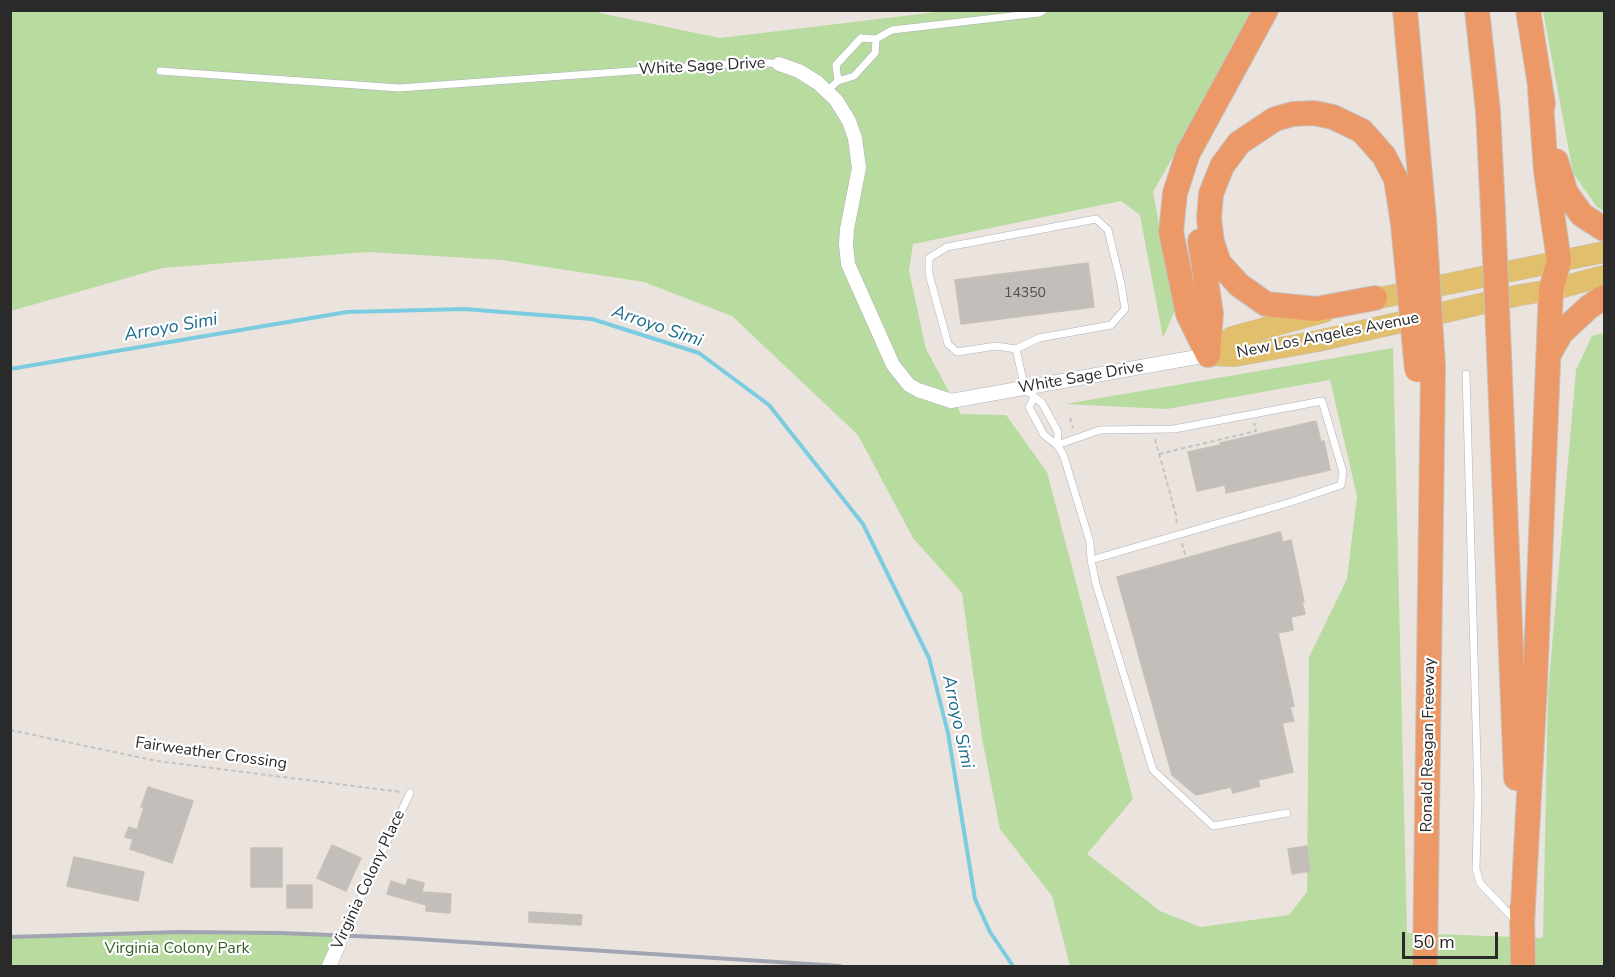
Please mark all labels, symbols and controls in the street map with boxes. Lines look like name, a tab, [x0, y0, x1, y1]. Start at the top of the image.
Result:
street label: White Sage Drive	[638, 54, 766, 80]
house number: 14350	[1004, 286, 1046, 302]
water label: Arroyo Simi	[609, 301, 705, 353]
water label: Arroyo Simi	[123, 309, 219, 347]
street label: New Los Angeles Avenue	[1235, 309, 1421, 363]
street label: White Sage Drive	[1017, 358, 1145, 398]
street label: Ronald Reagan Freeway	[1418, 657, 1440, 833]
water label: Arroyo Simi	[937, 674, 977, 770]
street label: Fairweather Crossing	[134, 734, 288, 774]
street label: Virginia Colony Place	[328, 807, 410, 953]
scale bar	[1405, 920, 1501, 958]
text: 50 m	[1413, 930, 1455, 954]
park label: Virginia Colony Park	[105, 939, 249, 959]

